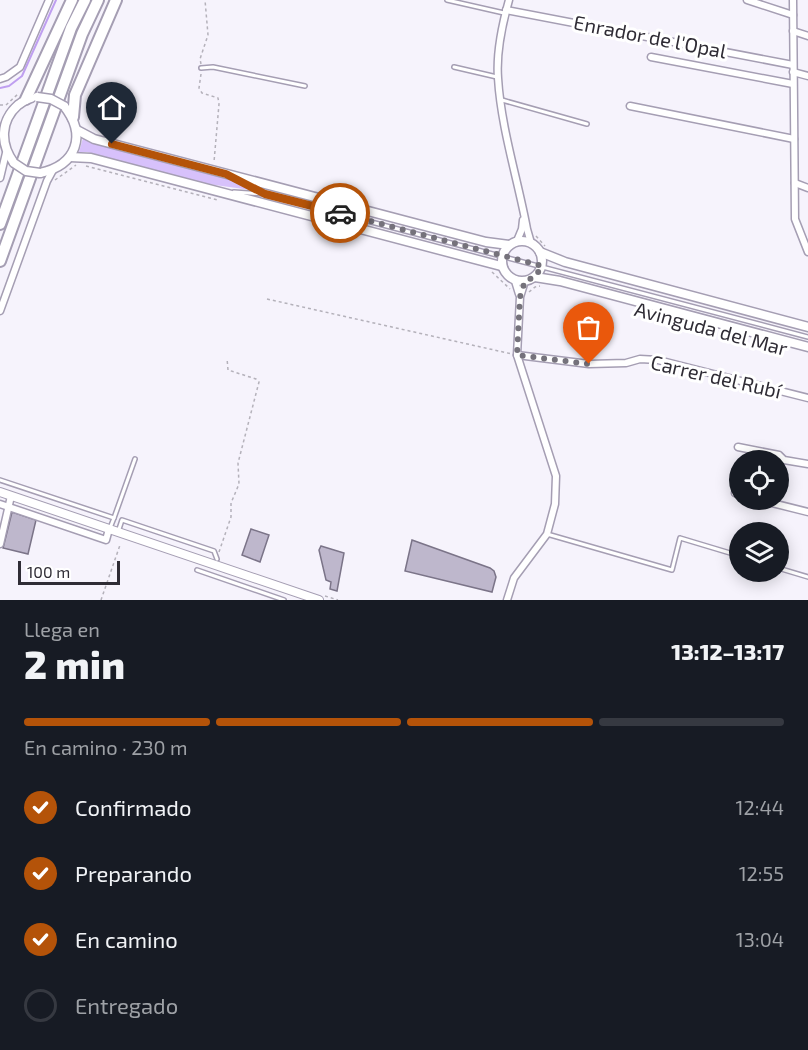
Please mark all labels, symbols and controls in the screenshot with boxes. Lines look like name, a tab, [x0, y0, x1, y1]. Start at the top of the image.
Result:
street label: Enrador de l'Opal	[572, 9, 729, 63]
pin	[86, 82, 137, 144]
icon: home	[95, 91, 128, 124]
courier	[310, 183, 370, 243]
icon: car	[324, 197, 357, 230]
street label: Avinguda del Mar	[632, 296, 790, 360]
pin	[563, 302, 614, 364]
icon: bag	[572, 311, 605, 344]
street label: Carrer del Rubí	[649, 349, 785, 403]
map controls	[729, 450, 789, 582]
button: locate	[729, 450, 789, 510]
button: layers	[729, 522, 789, 582]
scale bar	[18, 558, 120, 586]
text: 100 m	[27, 562, 70, 581]
text: Llega en	[24, 617, 100, 641]
text: 13:12–13:17	[671, 638, 784, 664]
text: 2 min	[24, 640, 125, 687]
text: En camino · 230 m	[24, 735, 188, 759]
icon: check	[24, 791, 57, 824]
text: Confirmado	[75, 794, 191, 820]
text: 12:44	[735, 795, 784, 819]
icon: check	[24, 857, 57, 890]
text: Preparando	[75, 860, 192, 886]
text: 12:55	[739, 861, 784, 885]
icon: check	[24, 923, 57, 956]
text: En camino	[75, 926, 178, 952]
text: 13:04	[736, 927, 784, 951]
text: Entregado	[75, 992, 178, 1018]

